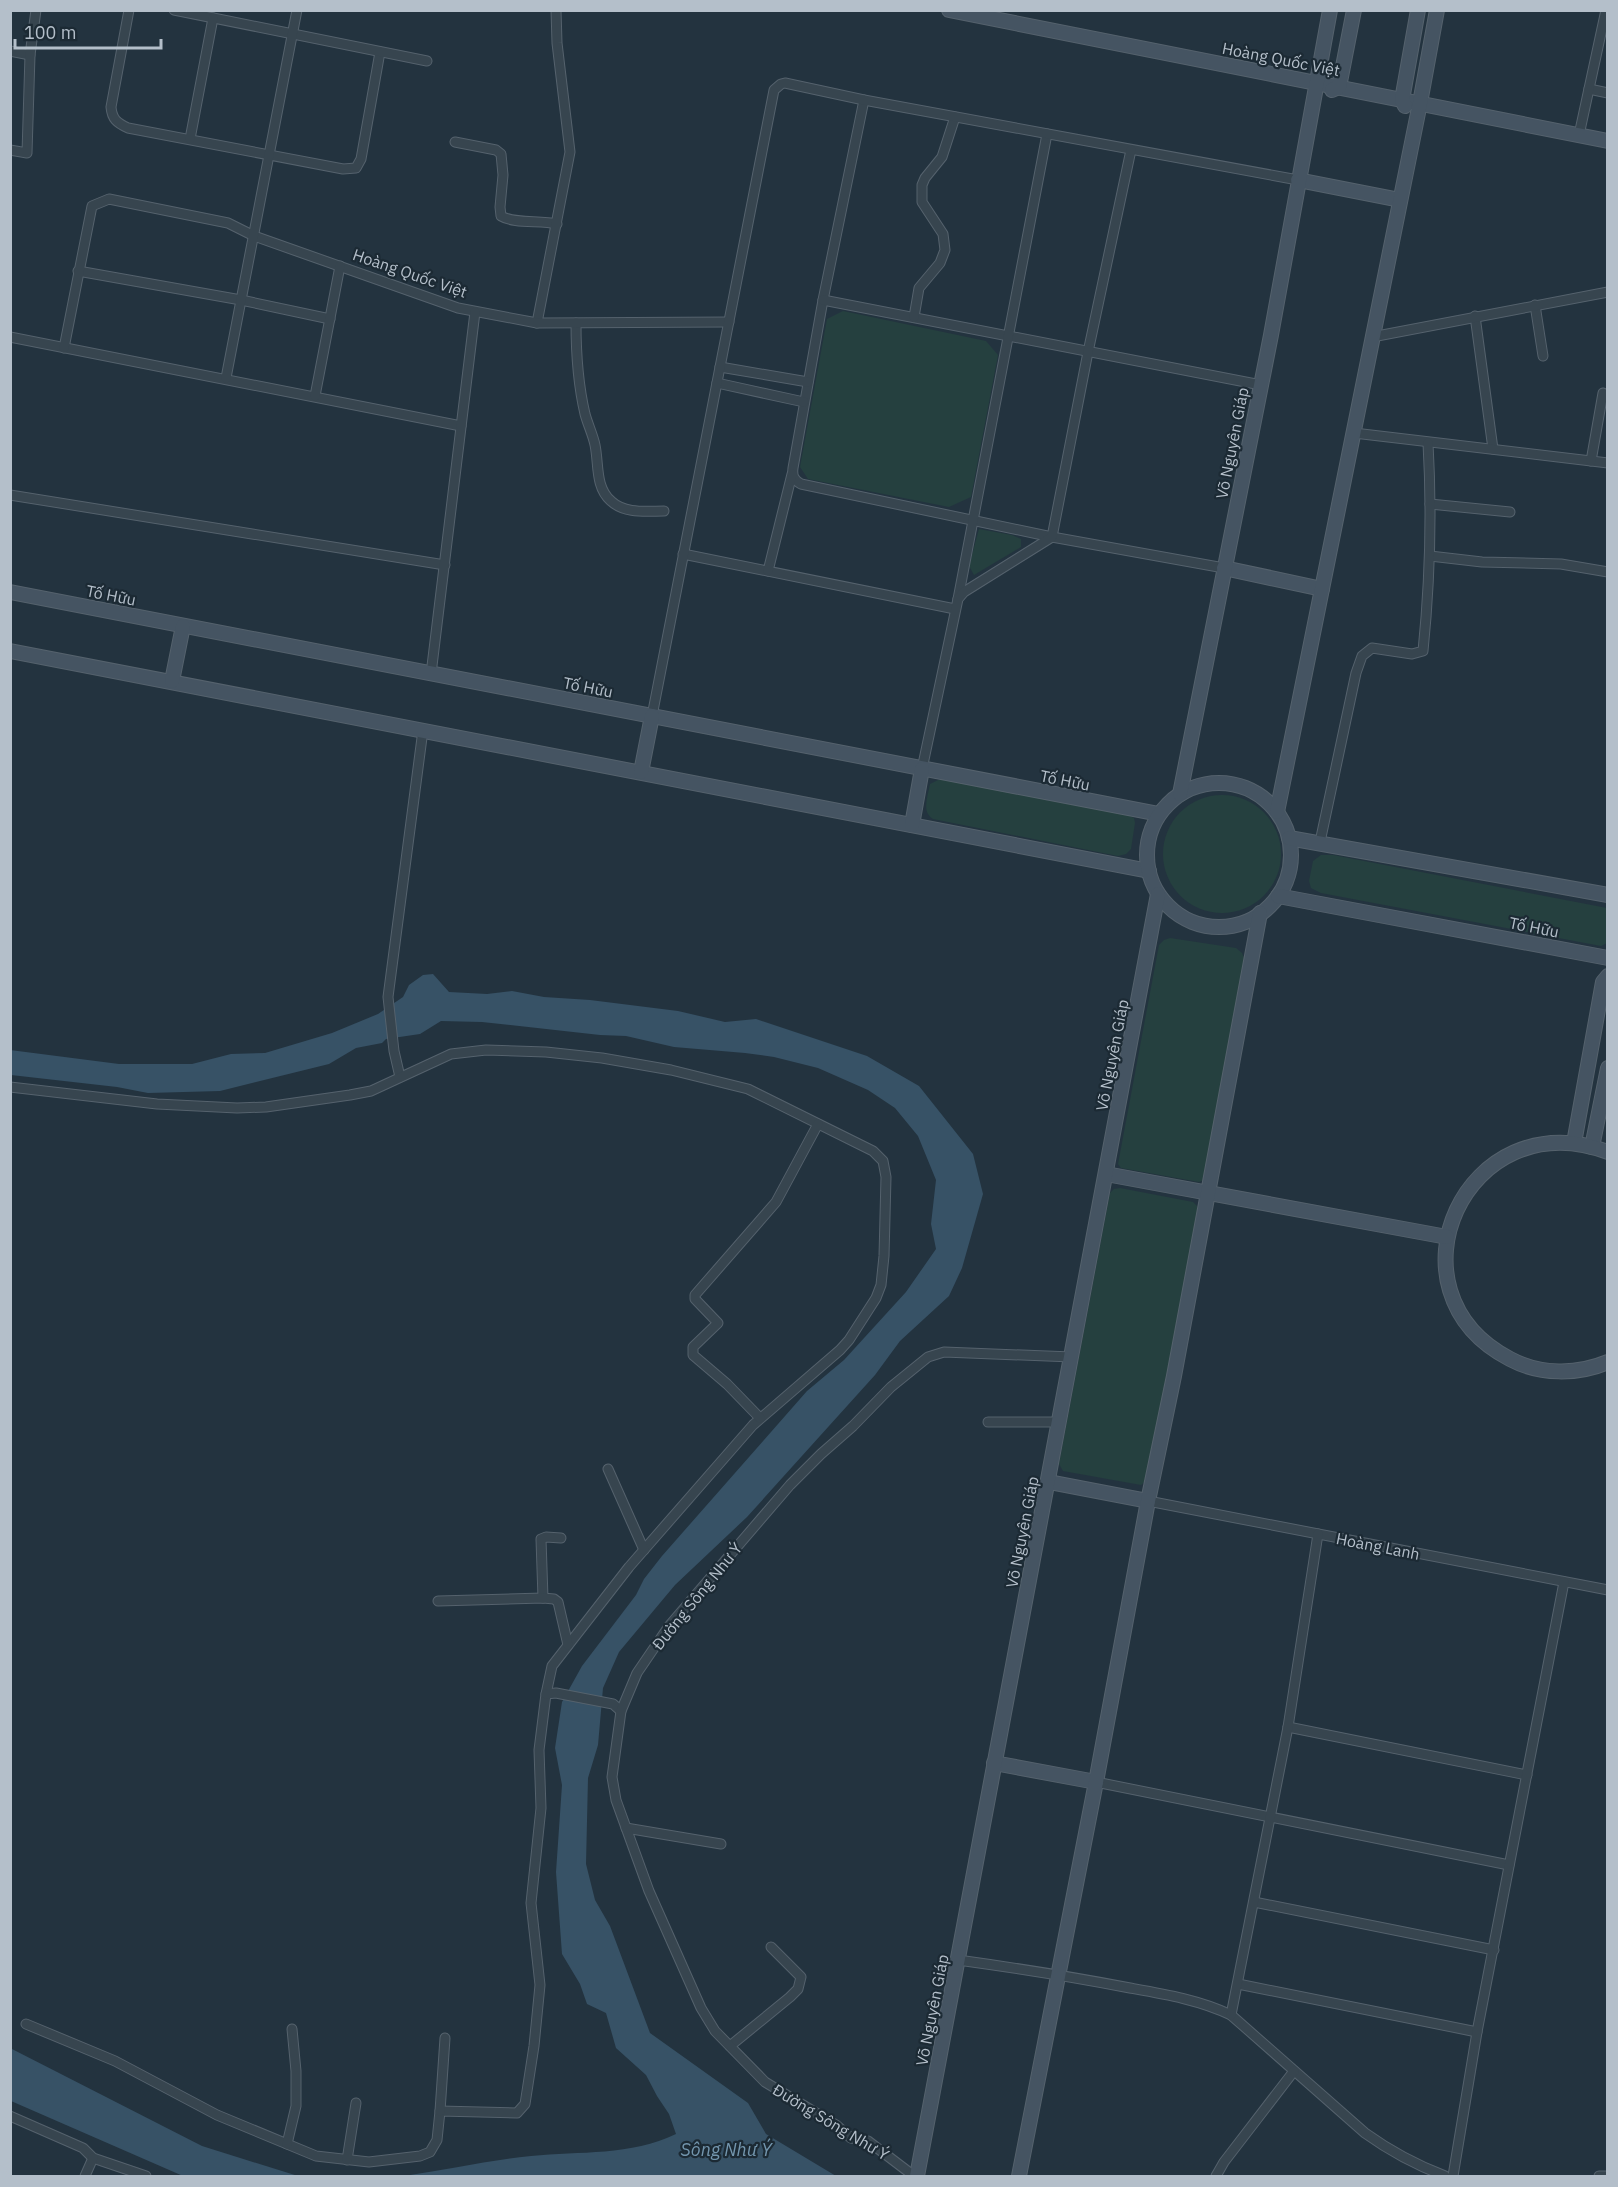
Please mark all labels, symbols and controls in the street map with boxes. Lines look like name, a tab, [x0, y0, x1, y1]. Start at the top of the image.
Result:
scale bar	[15, 12, 160, 50]
text: 100 m	[24, 21, 76, 44]
street label: Hoàng Quốc Việt	[1220, 38, 1342, 80]
street label: Hoàng Quốc Việt	[350, 244, 470, 302]
street label: Võ Nguyên Giáp	[1211, 385, 1253, 501]
street label: Tố Hữu	[84, 580, 138, 610]
street label: Tố Hữu	[561, 672, 615, 702]
street label: Tố Hữu	[1038, 765, 1092, 795]
street label: Tố Hữu	[1507, 912, 1561, 942]
street label: Võ Nguyên Giáp	[1091, 997, 1133, 1113]
street label: Võ Nguyên Giáp	[1001, 1474, 1043, 1590]
street label: Hoàng Lanh	[1334, 1528, 1422, 1564]
street label: Đường Sông Như Ý	[647, 1537, 747, 1654]
street label: Võ Nguyên Giáp	[911, 1952, 953, 2068]
street label: Đường Sông Như Ý	[769, 2078, 894, 2165]
water label: Sông Như Ý	[680, 2138, 773, 2161]

